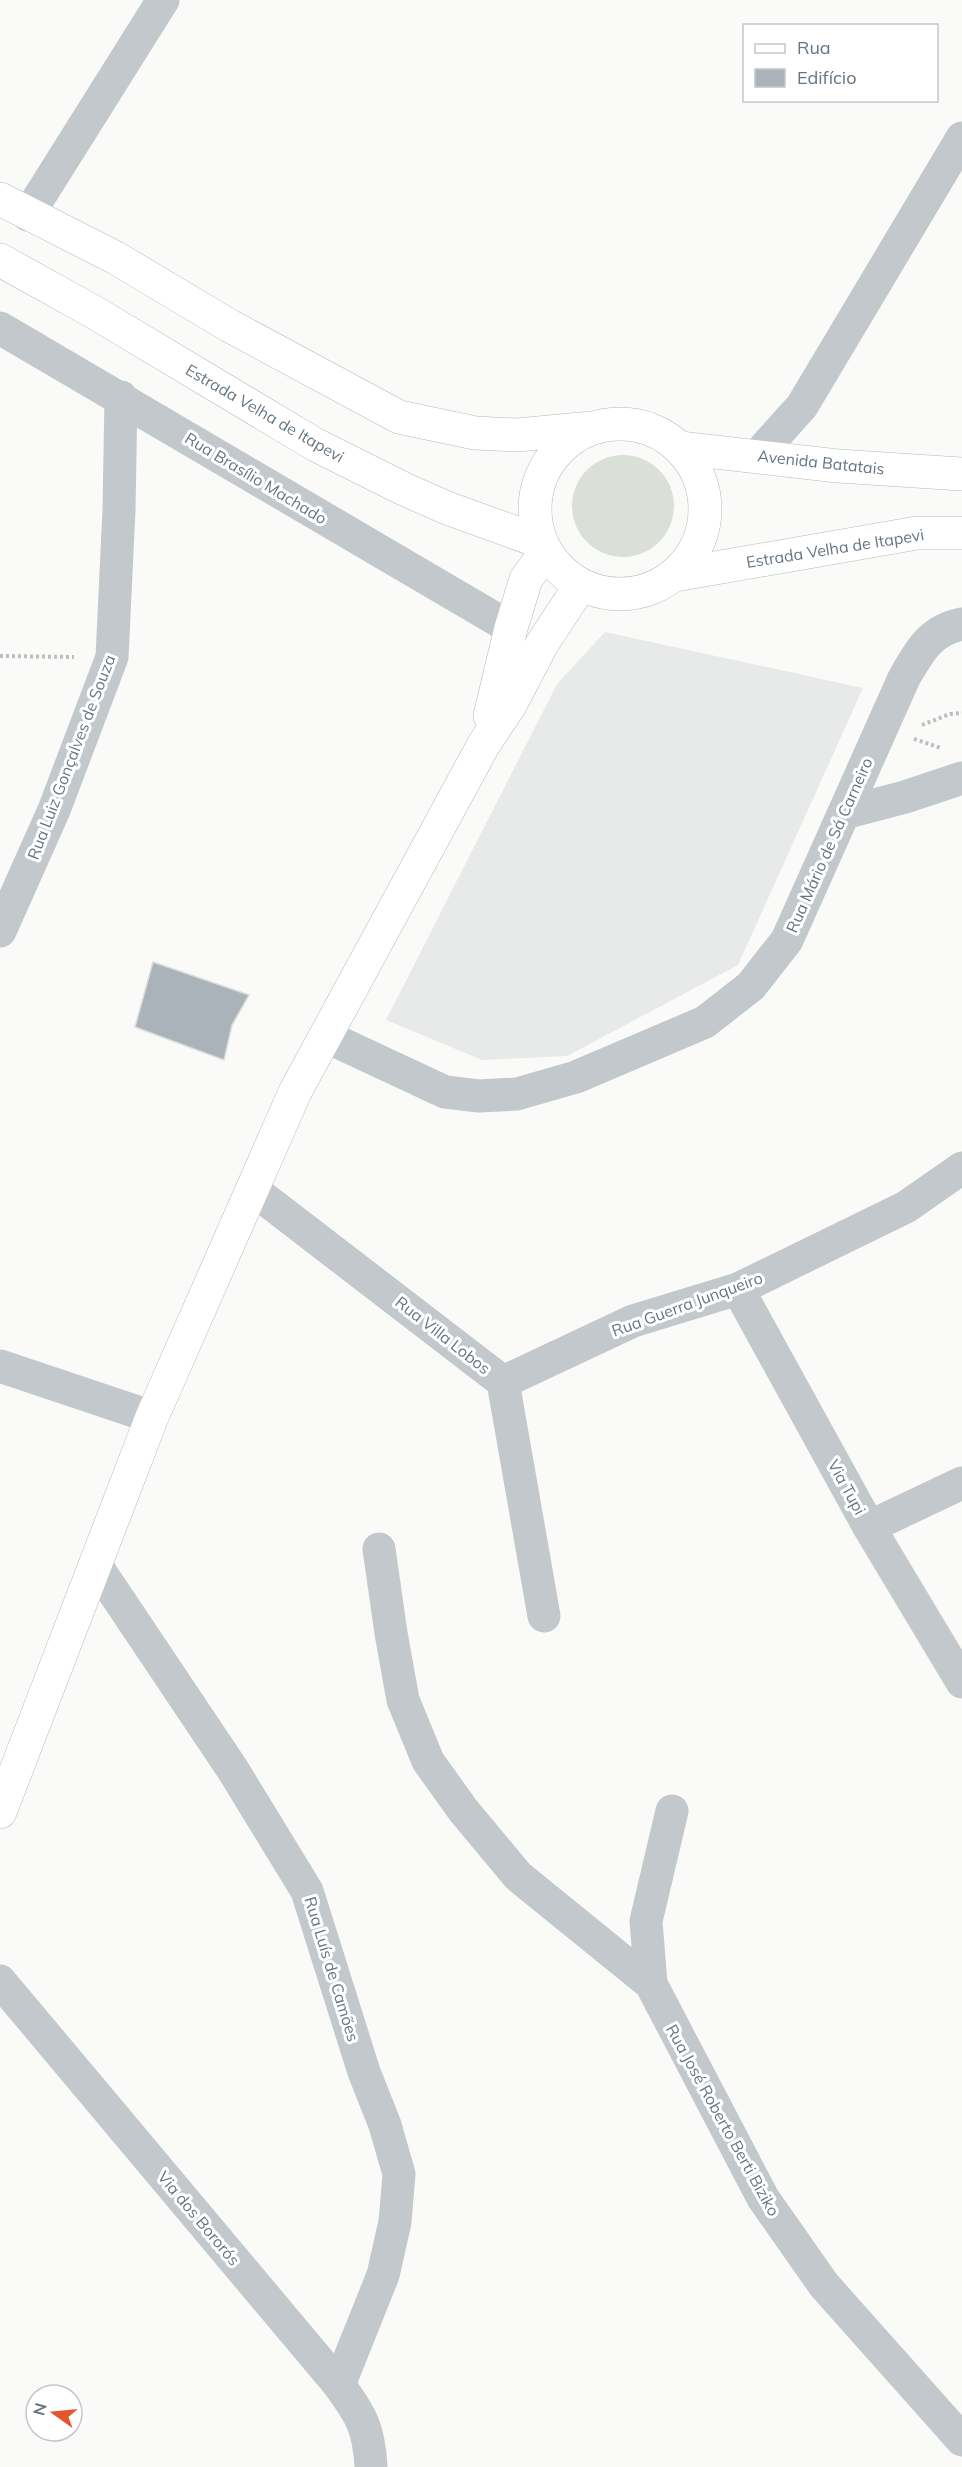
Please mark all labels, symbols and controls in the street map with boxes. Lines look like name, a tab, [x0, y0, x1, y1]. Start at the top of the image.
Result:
legend	[743, 24, 938, 102]
text: Rua	[797, 36, 831, 59]
text: Edifício	[797, 66, 856, 89]
street label: Estrada Velha de Itapevi	[182, 359, 348, 467]
street label: Rua Brasílio Machado	[181, 428, 331, 528]
street label: Avenida Batatais	[756, 445, 886, 479]
street label: Estrada Velha de Itapevi	[745, 524, 925, 572]
street label: Rua Luiz Gonçalves de Souza	[23, 652, 119, 862]
street label: Rua Mário de Sá Carneiro	[781, 754, 877, 936]
street label: Rua Guerra Junqueiro	[609, 1267, 765, 1341]
street label: Rua Villa Lobos	[392, 1292, 494, 1378]
street label: Via Tupi	[824, 1456, 870, 1518]
street label: Rua Luís de Camões	[300, 1894, 364, 2044]
street label: Rua José Roberto Berti Biziko	[662, 2021, 784, 2219]
street label: Via dos Bororós	[154, 2167, 244, 2269]
north arrow	[24, 2383, 84, 2443]
text: N	[28, 2401, 51, 2418]

